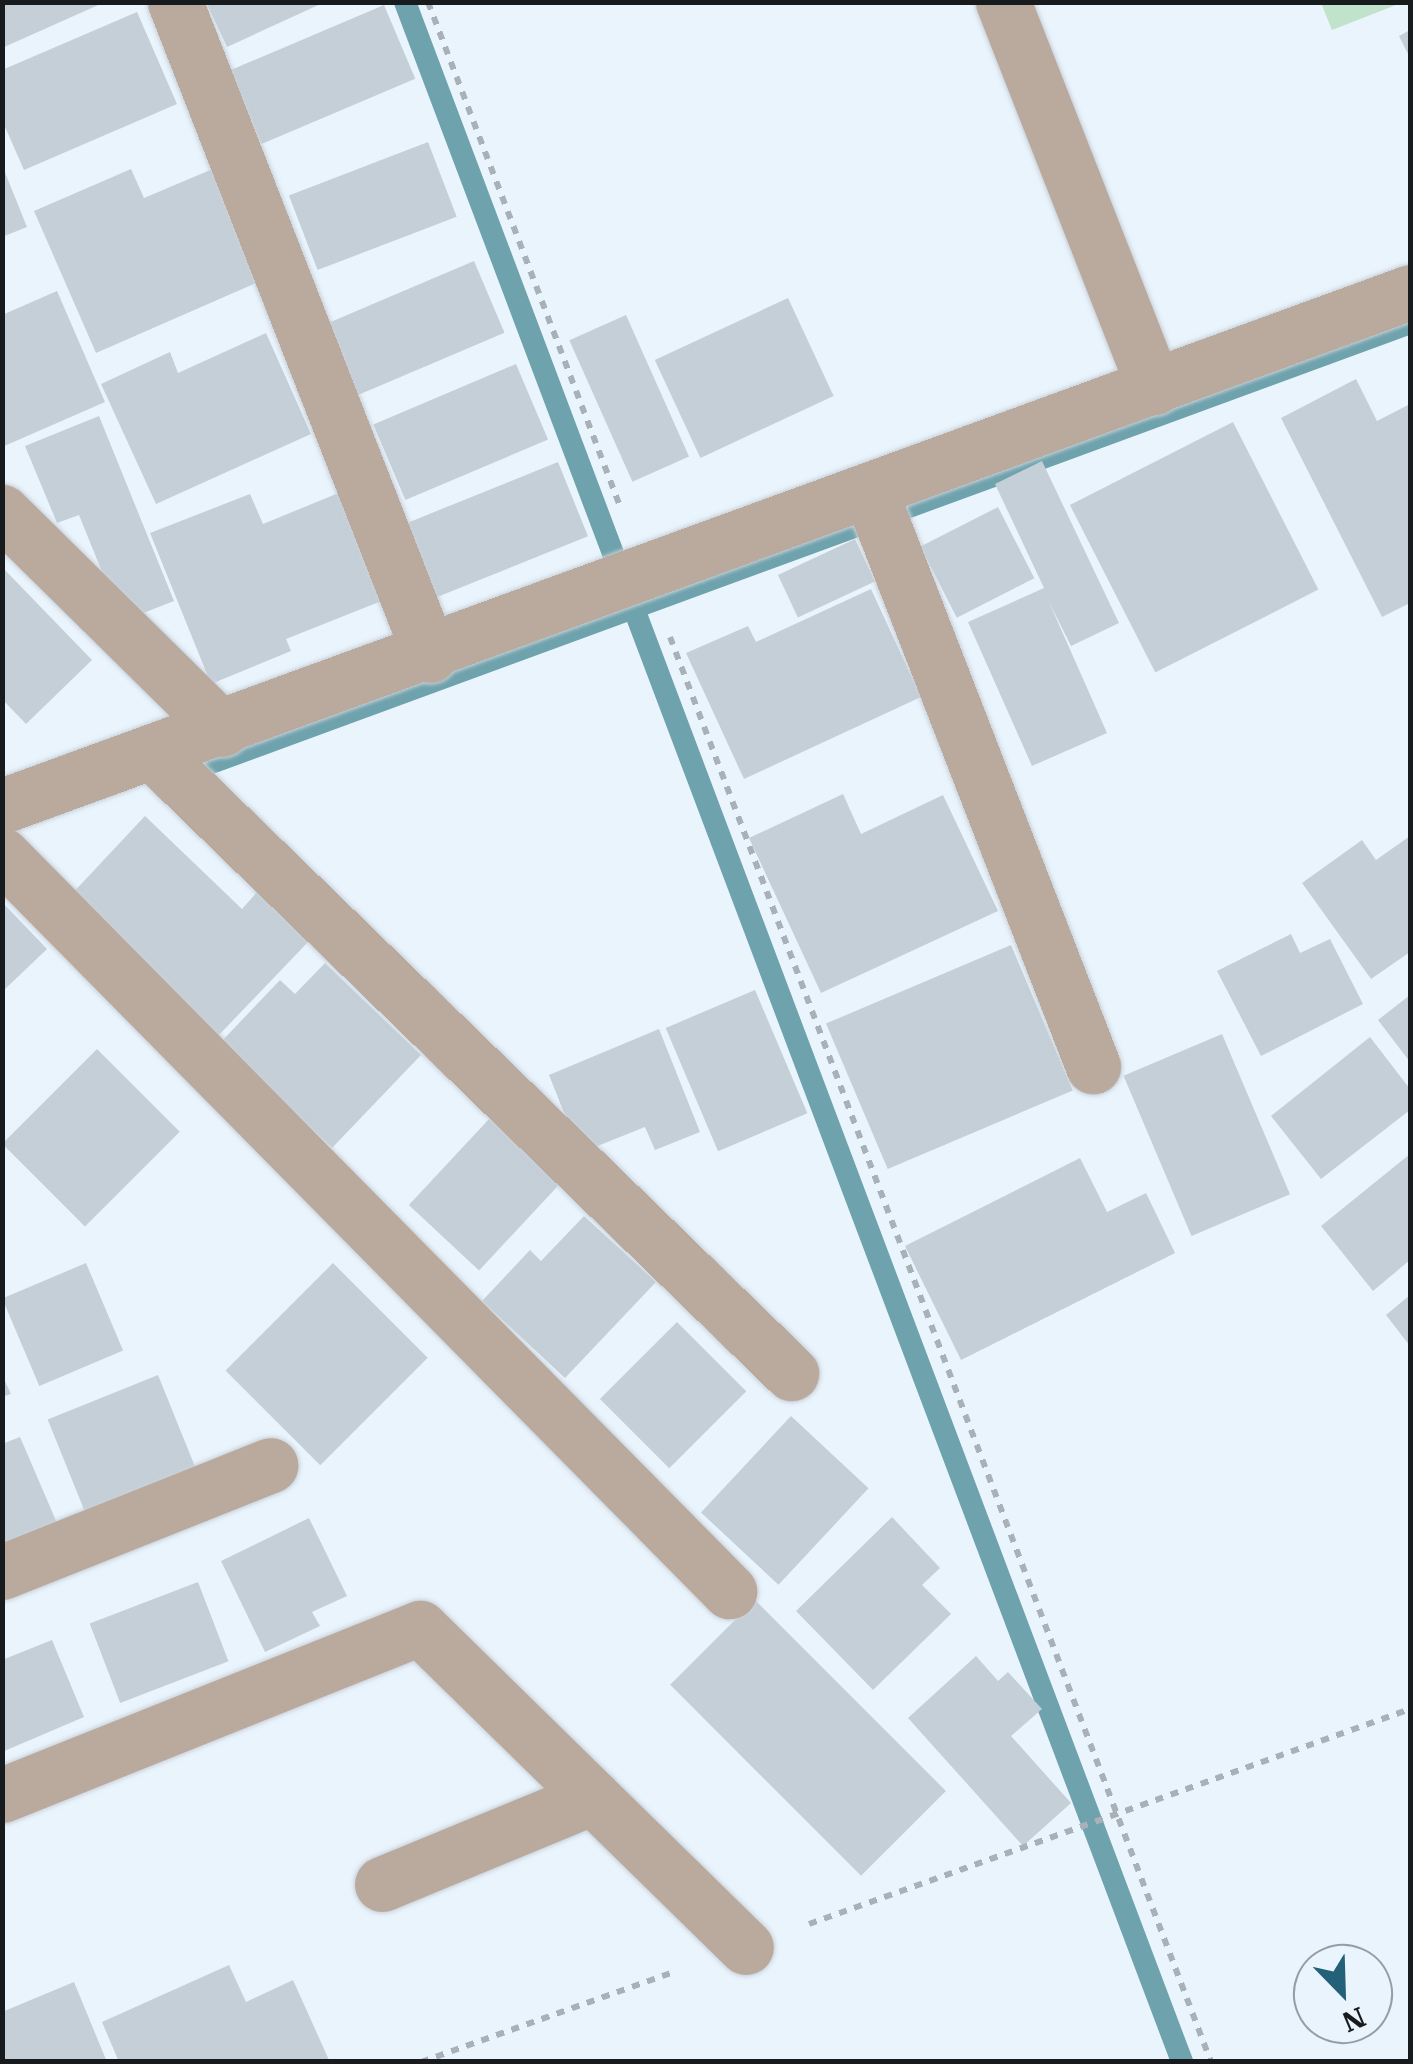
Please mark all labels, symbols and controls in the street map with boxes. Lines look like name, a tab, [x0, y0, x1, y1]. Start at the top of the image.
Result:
north arrow	[1293, 1944, 1393, 2044]
text: N	[1337, 1999, 1372, 2042]

